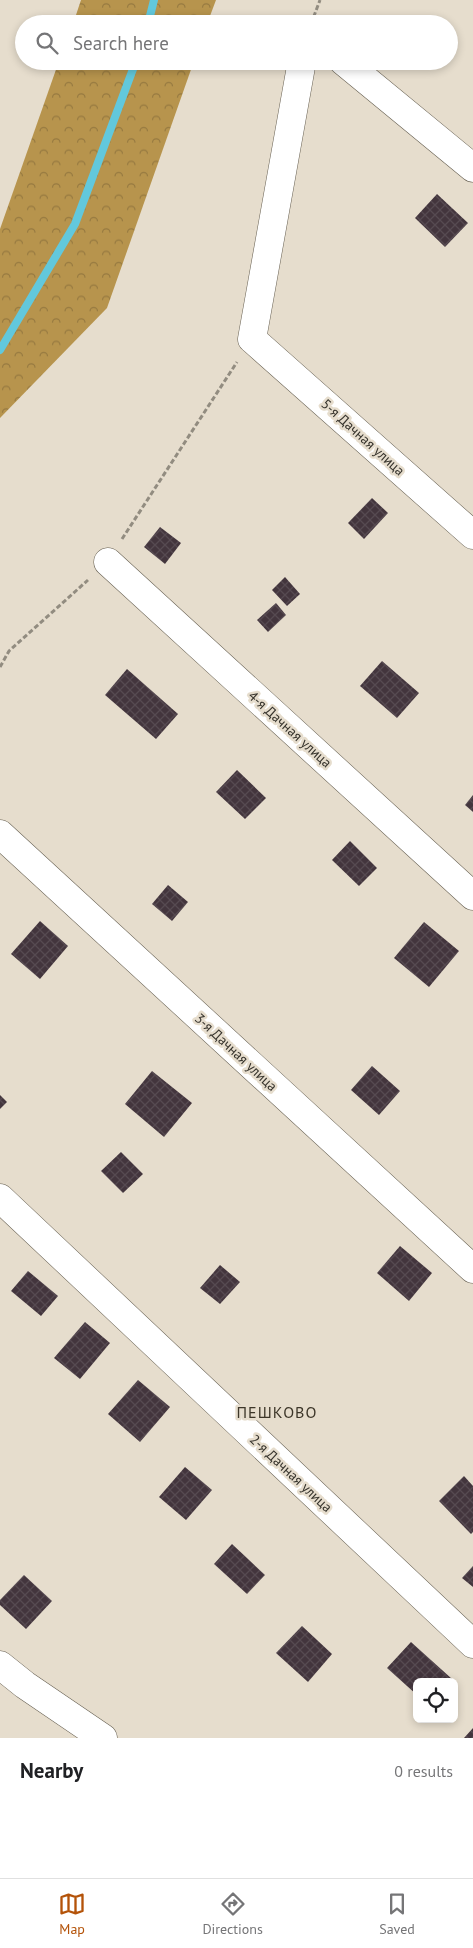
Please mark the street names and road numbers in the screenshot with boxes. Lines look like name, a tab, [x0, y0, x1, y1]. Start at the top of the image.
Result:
street label: 5-я Дачная улица	[317, 395, 409, 479]
street label: 4-я Дачная улица	[244, 687, 336, 771]
street label: 3-я Дачная улица	[191, 1009, 281, 1095]
street label: 2-я Дачная улица	[246, 1430, 336, 1516]

